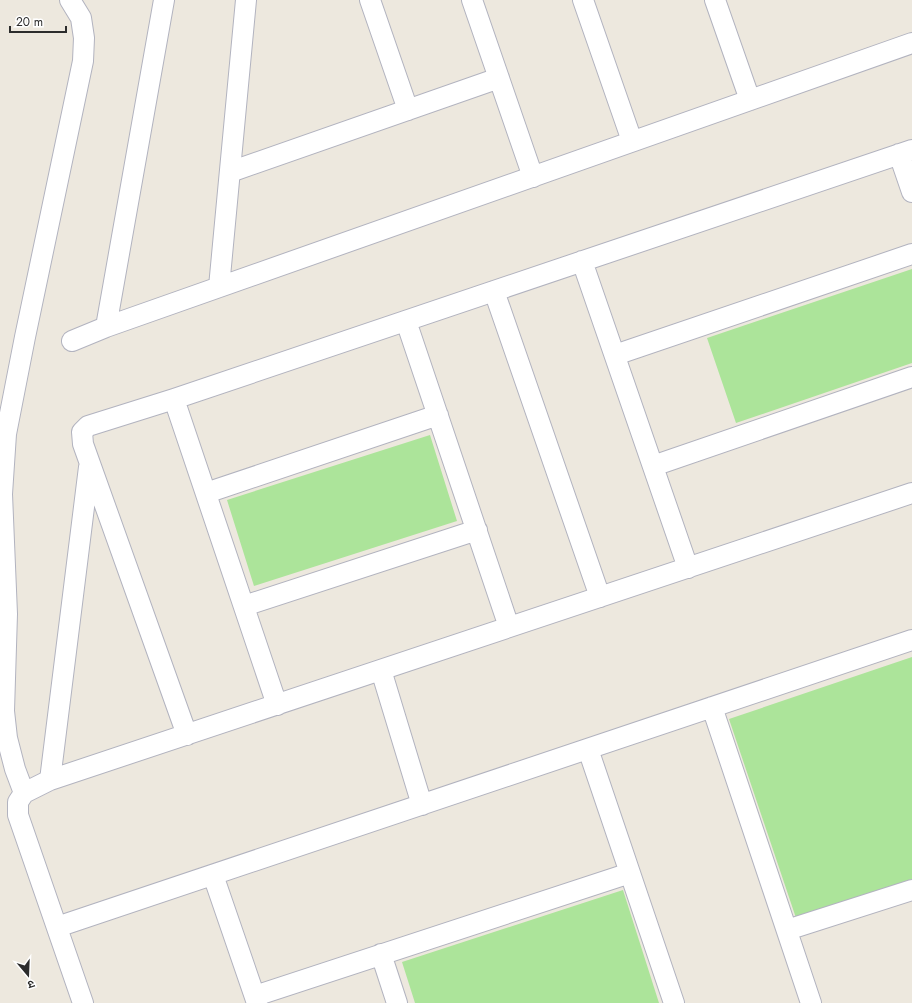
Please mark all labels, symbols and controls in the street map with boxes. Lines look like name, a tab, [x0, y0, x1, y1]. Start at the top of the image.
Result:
scale bar	[10, 8, 66, 34]
text: 20 m	[16, 13, 43, 31]
north arrow	[8, 955, 48, 995]
text: उ	[25, 976, 37, 993]

